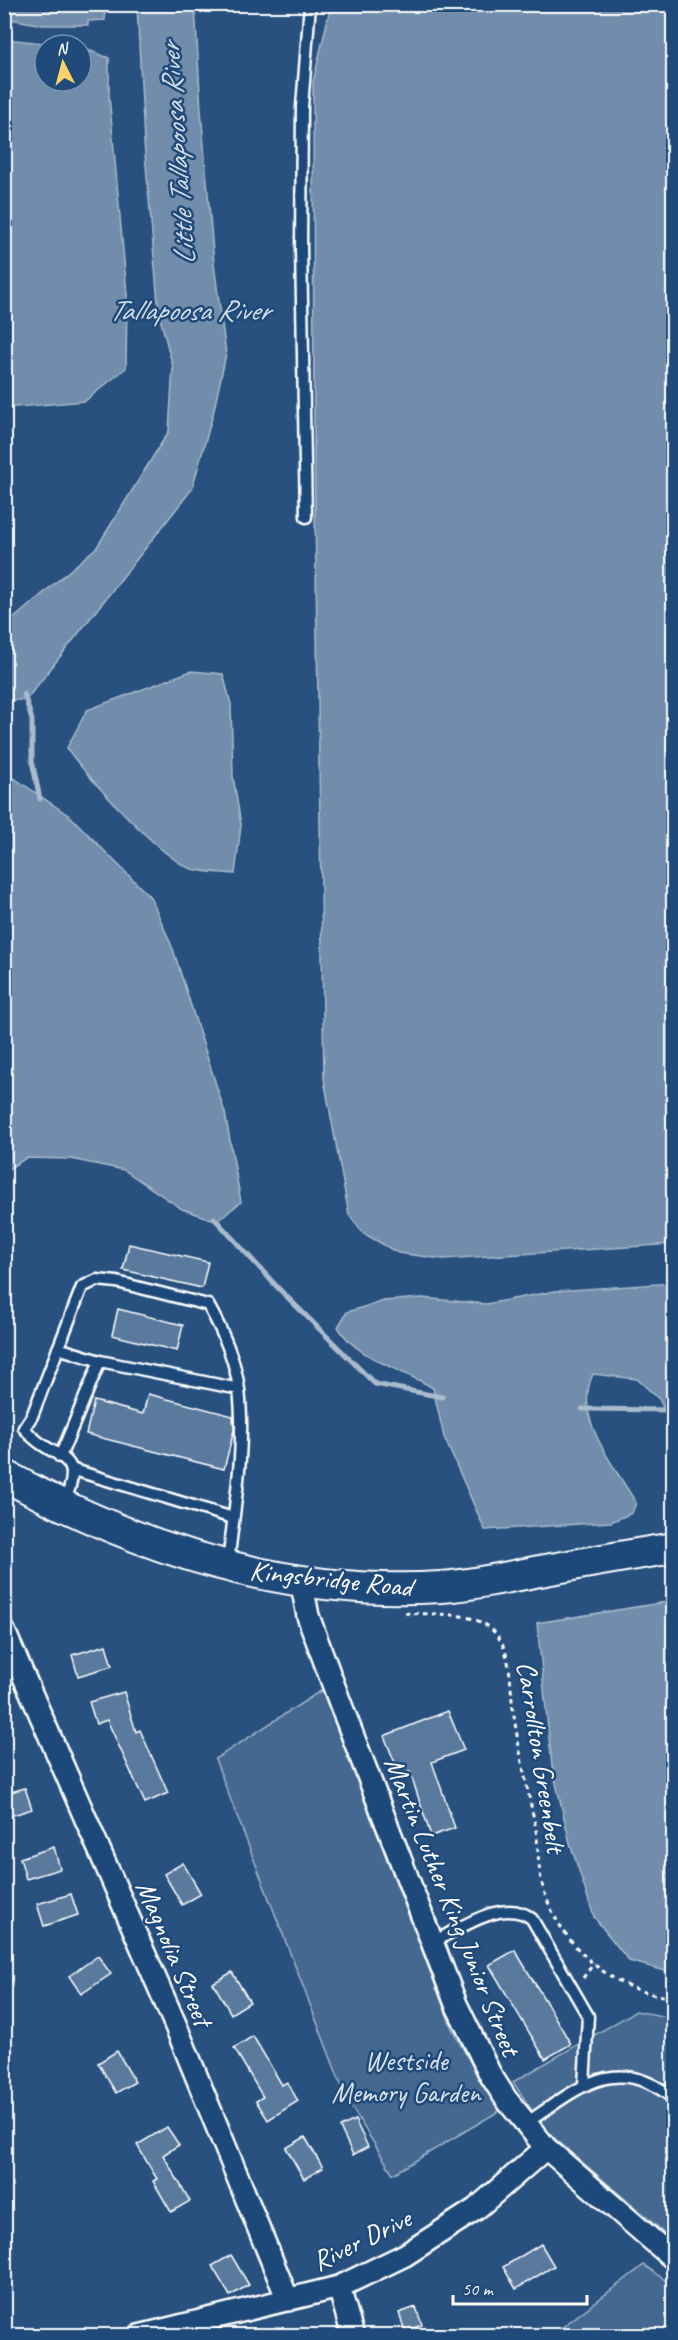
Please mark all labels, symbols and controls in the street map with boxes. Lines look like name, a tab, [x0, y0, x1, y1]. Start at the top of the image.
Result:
north arrow	[33, 33, 93, 93]
water label: Little Tallapoosa River	[150, 37, 204, 266]
text: N	[56, 38, 71, 60]
water label: Tallapoosa River	[109, 291, 274, 329]
street label: Kingsbridge Road	[248, 1553, 418, 1605]
street label: Carrollton Greenbelt	[509, 1659, 574, 1858]
street label: Martin Luther King Junior Street	[377, 1752, 530, 2063]
street label: Magnolia Street	[128, 1875, 222, 2035]
park label: Westside Memory Garden	[331, 2043, 482, 2110]
street label: River Drive	[306, 2200, 418, 2278]
scale bar	[453, 2268, 586, 2306]
text: 50 m	[462, 2278, 495, 2300]

